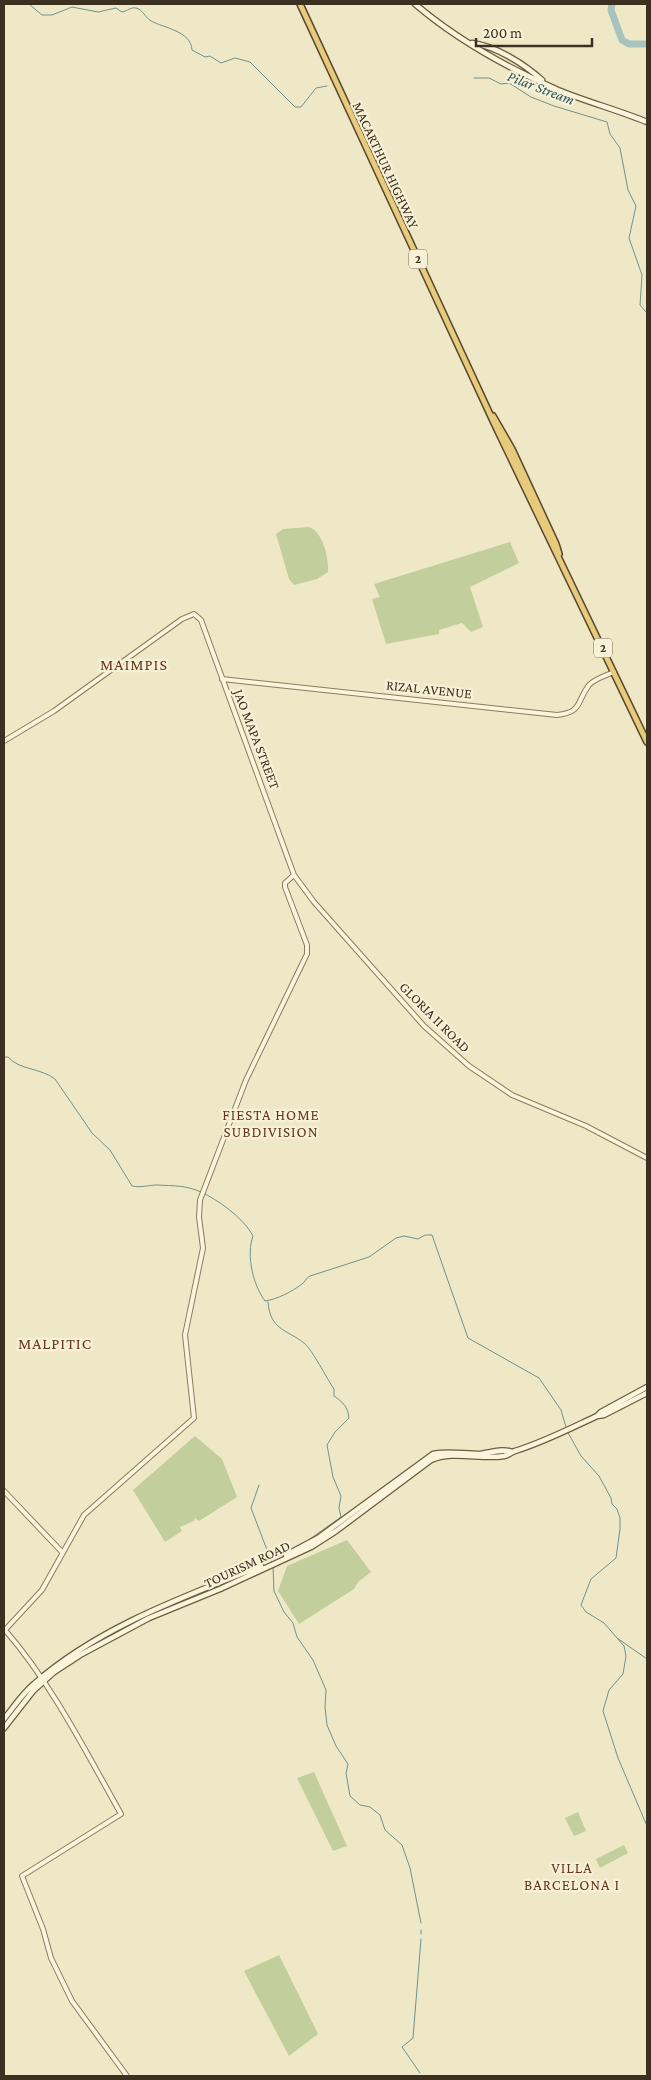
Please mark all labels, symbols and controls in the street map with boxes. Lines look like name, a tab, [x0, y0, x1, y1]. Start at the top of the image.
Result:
scale bar	[476, 15, 592, 47]
text: 200 m	[483, 25, 522, 41]
water label: Pilar Stream	[505, 68, 577, 108]
street label: MACARTHUR HIGHWAY	[350, 99, 423, 231]
road number: 2	[409, 250, 427, 268]
road number: 2	[594, 638, 612, 658]
district label: MAIMPIS	[100, 656, 168, 673]
street label: RIZAL AVENUE	[385, 677, 473, 701]
street label: JAO MAPA STREET	[230, 685, 284, 791]
street label: GLORIA II ROAD	[396, 978, 474, 1056]
district label: FIESTA HOME SUBDIVISION	[222, 1107, 320, 1140]
district label: MALPITIC	[18, 1335, 92, 1352]
street label: TOURISM ROAD	[202, 1537, 292, 1591]
district label: VILLA BARCELONA I	[524, 1860, 620, 1893]

